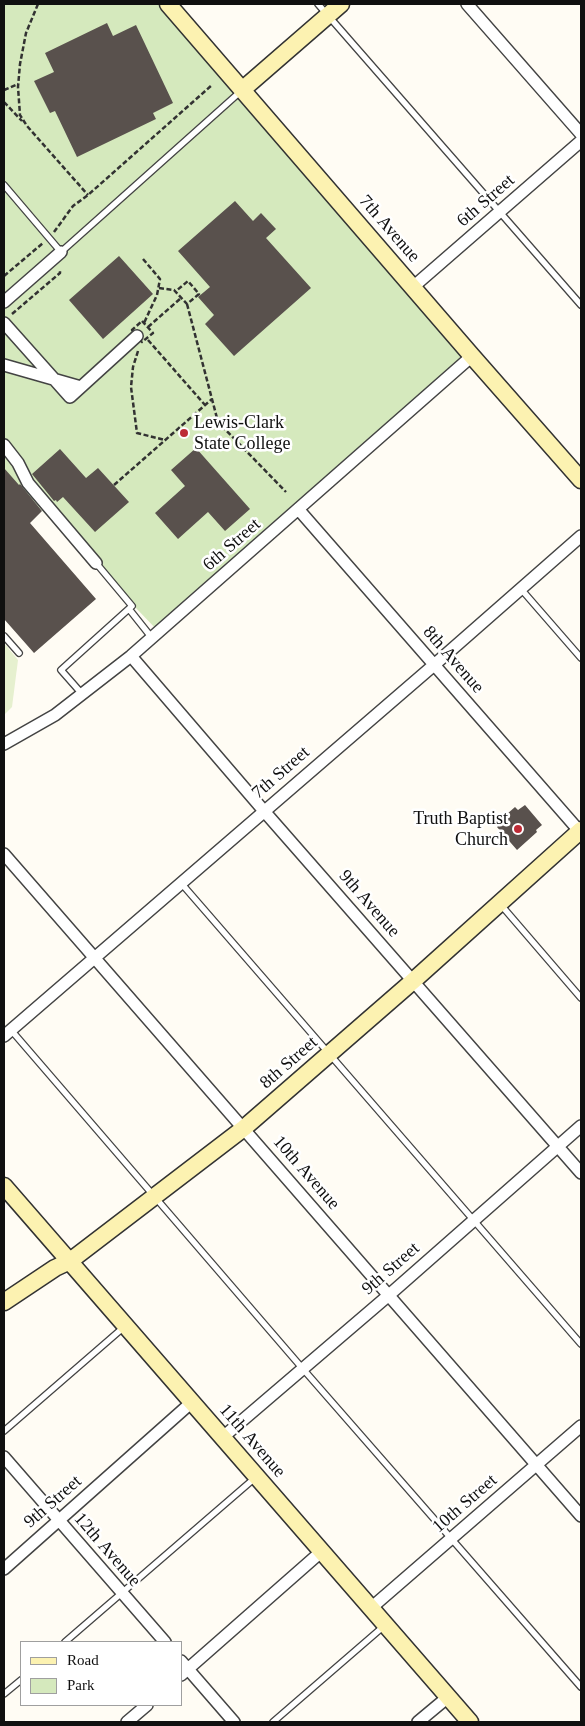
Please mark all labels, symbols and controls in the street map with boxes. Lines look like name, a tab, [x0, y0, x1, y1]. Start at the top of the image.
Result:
street label: 6th Street	[453, 170, 519, 232]
street label: 7th Avenue	[354, 191, 424, 267]
place label: Lewis-Clark State College	[194, 412, 290, 454]
marker: Lewis-Clark State College	[178, 427, 190, 439]
street label: 6th Street	[199, 514, 265, 576]
street label: 8th Avenue	[418, 622, 488, 698]
street label: 7th Street	[248, 742, 314, 804]
place label: Truth Baptist Church	[413, 808, 508, 851]
marker: Truth Baptist Church	[512, 823, 524, 835]
street label: 9th Avenue	[334, 866, 404, 942]
street label: 8th Street	[256, 1032, 322, 1094]
street label: 10th Avenue	[268, 1132, 344, 1214]
street label: 9th Street	[358, 1238, 424, 1300]
street label: 11th Avenue	[214, 1400, 290, 1482]
street label: 10th Street	[428, 1470, 502, 1538]
street label: 9th Street	[20, 1471, 86, 1533]
street label: 12th Avenue	[69, 1509, 145, 1591]
legend	[20, 1641, 182, 1706]
text: Road	[67, 1652, 99, 1668]
text: Park	[67, 1677, 95, 1693]

